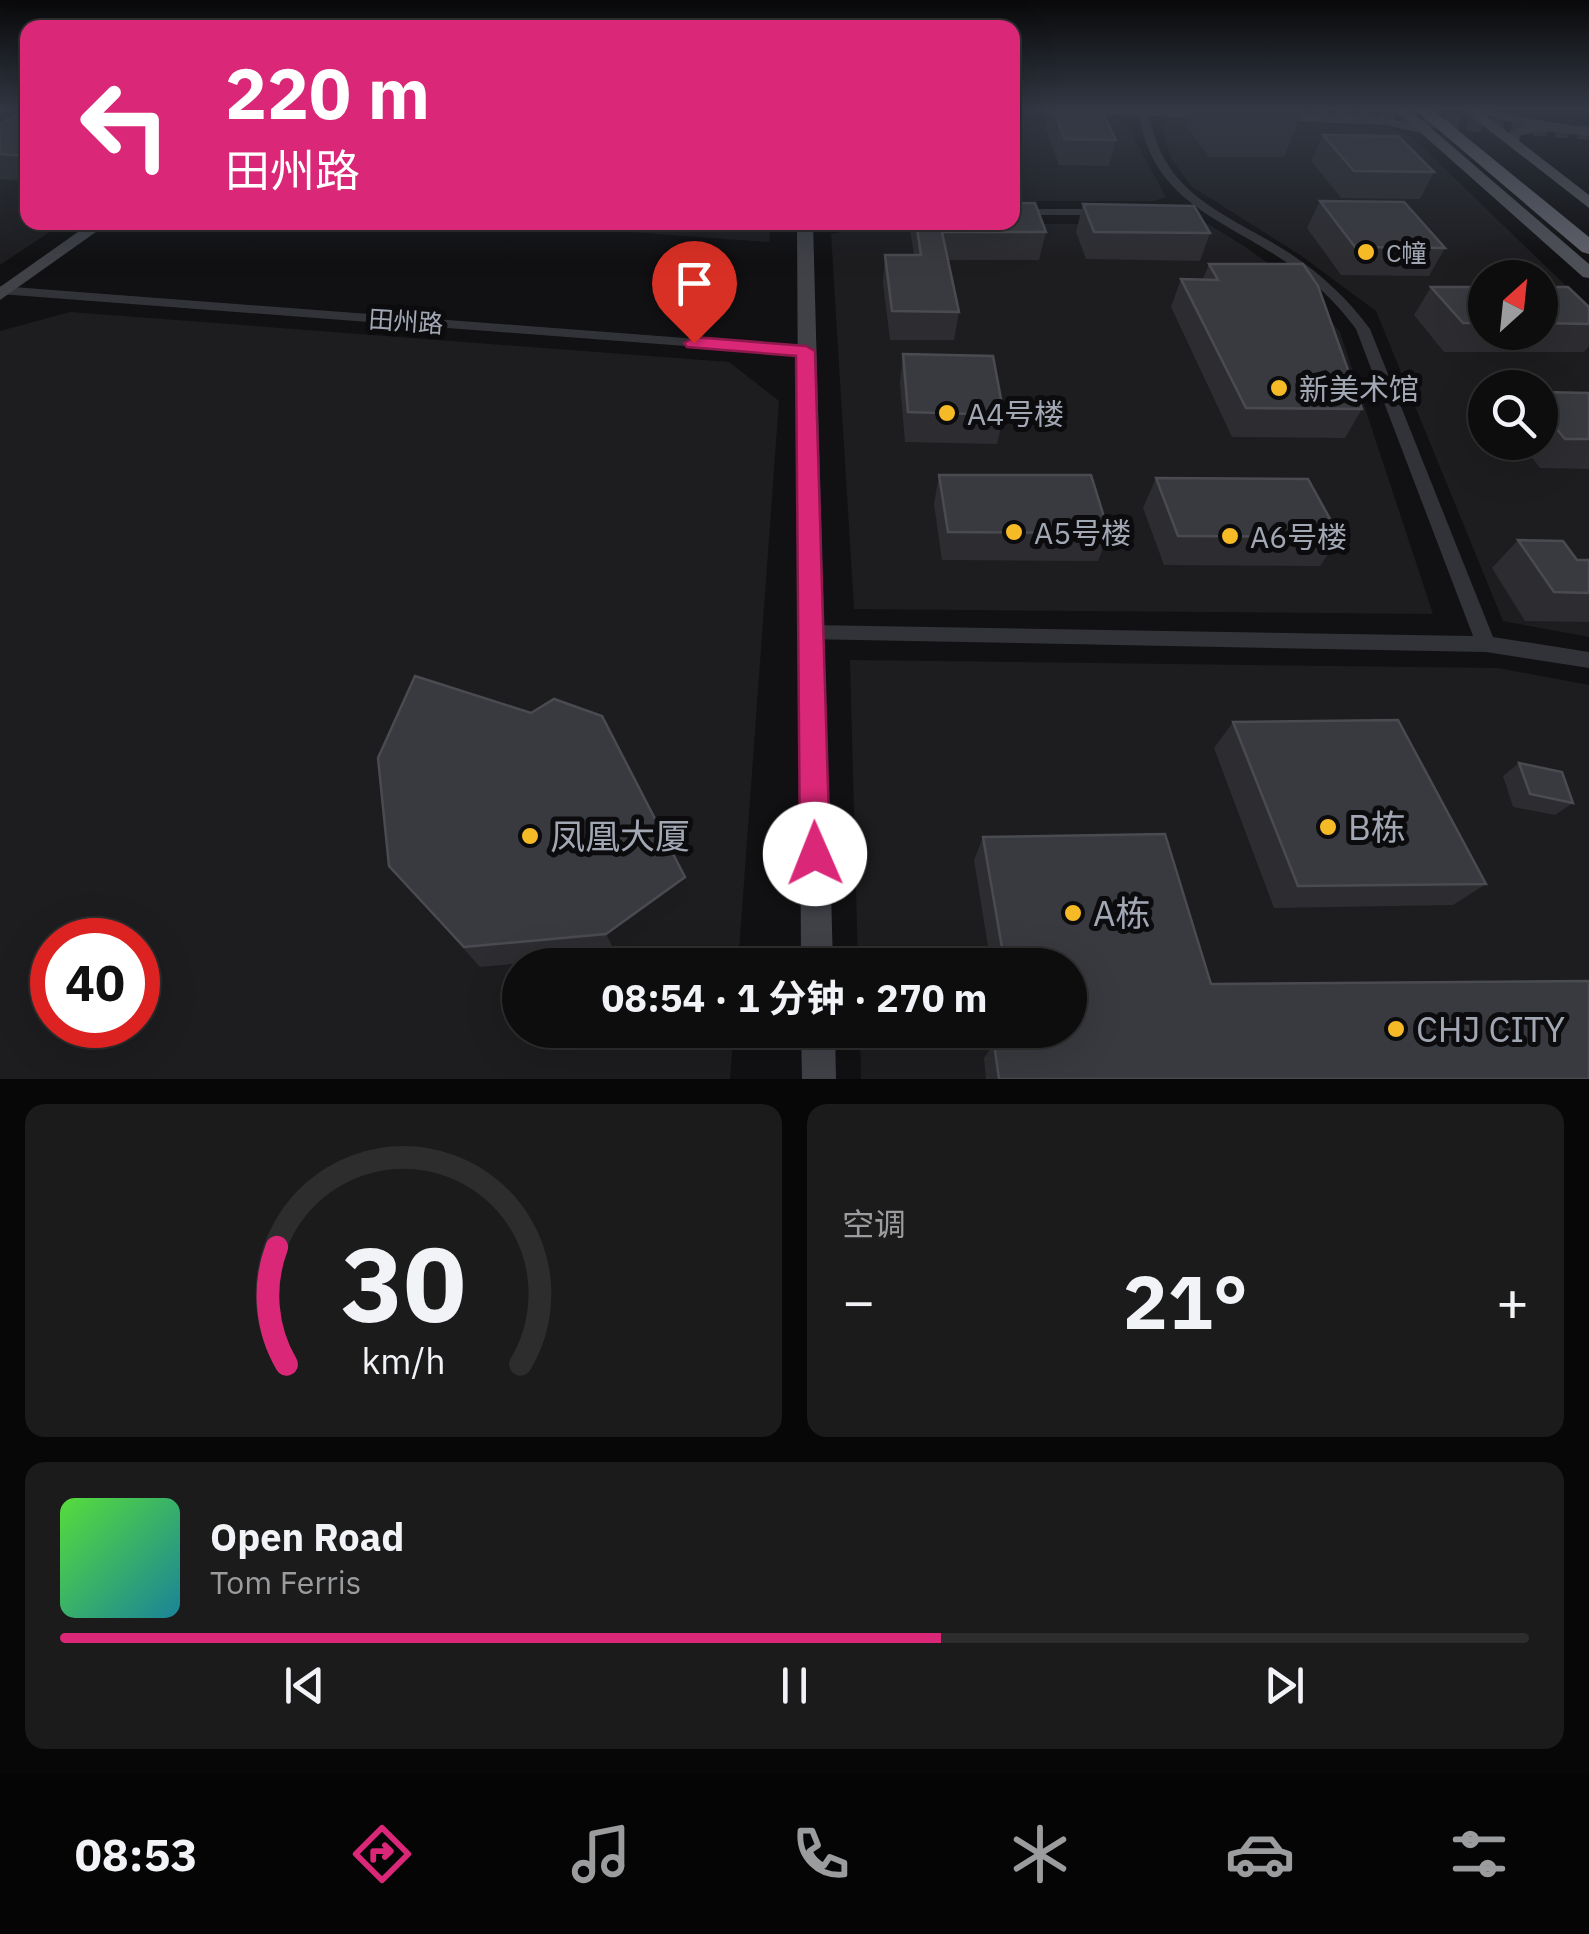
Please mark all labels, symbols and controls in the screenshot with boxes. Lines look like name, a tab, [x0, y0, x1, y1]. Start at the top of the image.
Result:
text: 220 m	[225, 47, 430, 138]
icon: left	[60, 60, 190, 190]
text: 田州路	[225, 141, 360, 199]
place label: C幢	[1386, 236, 1427, 269]
pin	[652, 241, 737, 344]
marker: C幢	[1355, 241, 1377, 263]
icon: arrive	[667, 256, 722, 311]
north arrow	[1468, 260, 1558, 350]
map controls	[1468, 260, 1558, 460]
street label: 田州路	[367, 302, 445, 340]
place label: 新美术馆	[1299, 369, 1419, 408]
button: search	[1468, 370, 1558, 460]
marker: 新美术馆	[1268, 377, 1290, 399]
place label: A4号楼	[967, 394, 1064, 433]
marker: A4号楼	[936, 402, 958, 424]
place label: A5号楼	[1034, 513, 1131, 552]
place label: A6号楼	[1250, 517, 1347, 556]
marker: A5号楼	[1003, 521, 1025, 543]
marker: A6号楼	[1219, 525, 1241, 547]
position arrow	[763, 802, 867, 906]
place label: B栋	[1348, 804, 1406, 850]
place label: 凤凰大厦	[550, 813, 690, 859]
marker: B栋	[1317, 816, 1339, 838]
marker: 凤凰大厦	[519, 825, 541, 847]
place label: A栋	[1093, 890, 1150, 936]
marker: A栋	[1062, 902, 1084, 924]
speed limit sign: 40	[30, 918, 160, 1048]
text: 08:54 · 1 分钟 · 270 m	[602, 973, 987, 1022]
place label: CHJ CITY	[1416, 1006, 1565, 1052]
marker: CHJ CITY	[1385, 1018, 1407, 1040]
text: 空调	[842, 1203, 906, 1245]
text: 30	[341, 1215, 466, 1351]
text: 21°	[1123, 1252, 1248, 1350]
text: −	[842, 1265, 875, 1336]
text: +	[1496, 1265, 1529, 1336]
text: km/h	[361, 1337, 446, 1384]
text: Open Road	[210, 1512, 404, 1561]
text: Tom Ferris	[210, 1561, 361, 1603]
icon: previous	[277, 1658, 332, 1713]
icon: pause	[767, 1658, 822, 1713]
icon: next	[1257, 1658, 1312, 1713]
icon: directions	[347, 1819, 417, 1889]
icon: music	[566, 1819, 636, 1889]
icon: phone	[786, 1819, 856, 1889]
icon: climate	[1005, 1819, 1075, 1889]
icon: car	[1225, 1819, 1295, 1889]
icon: filters	[1444, 1819, 1514, 1889]
text: 08:53	[75, 1825, 198, 1883]

